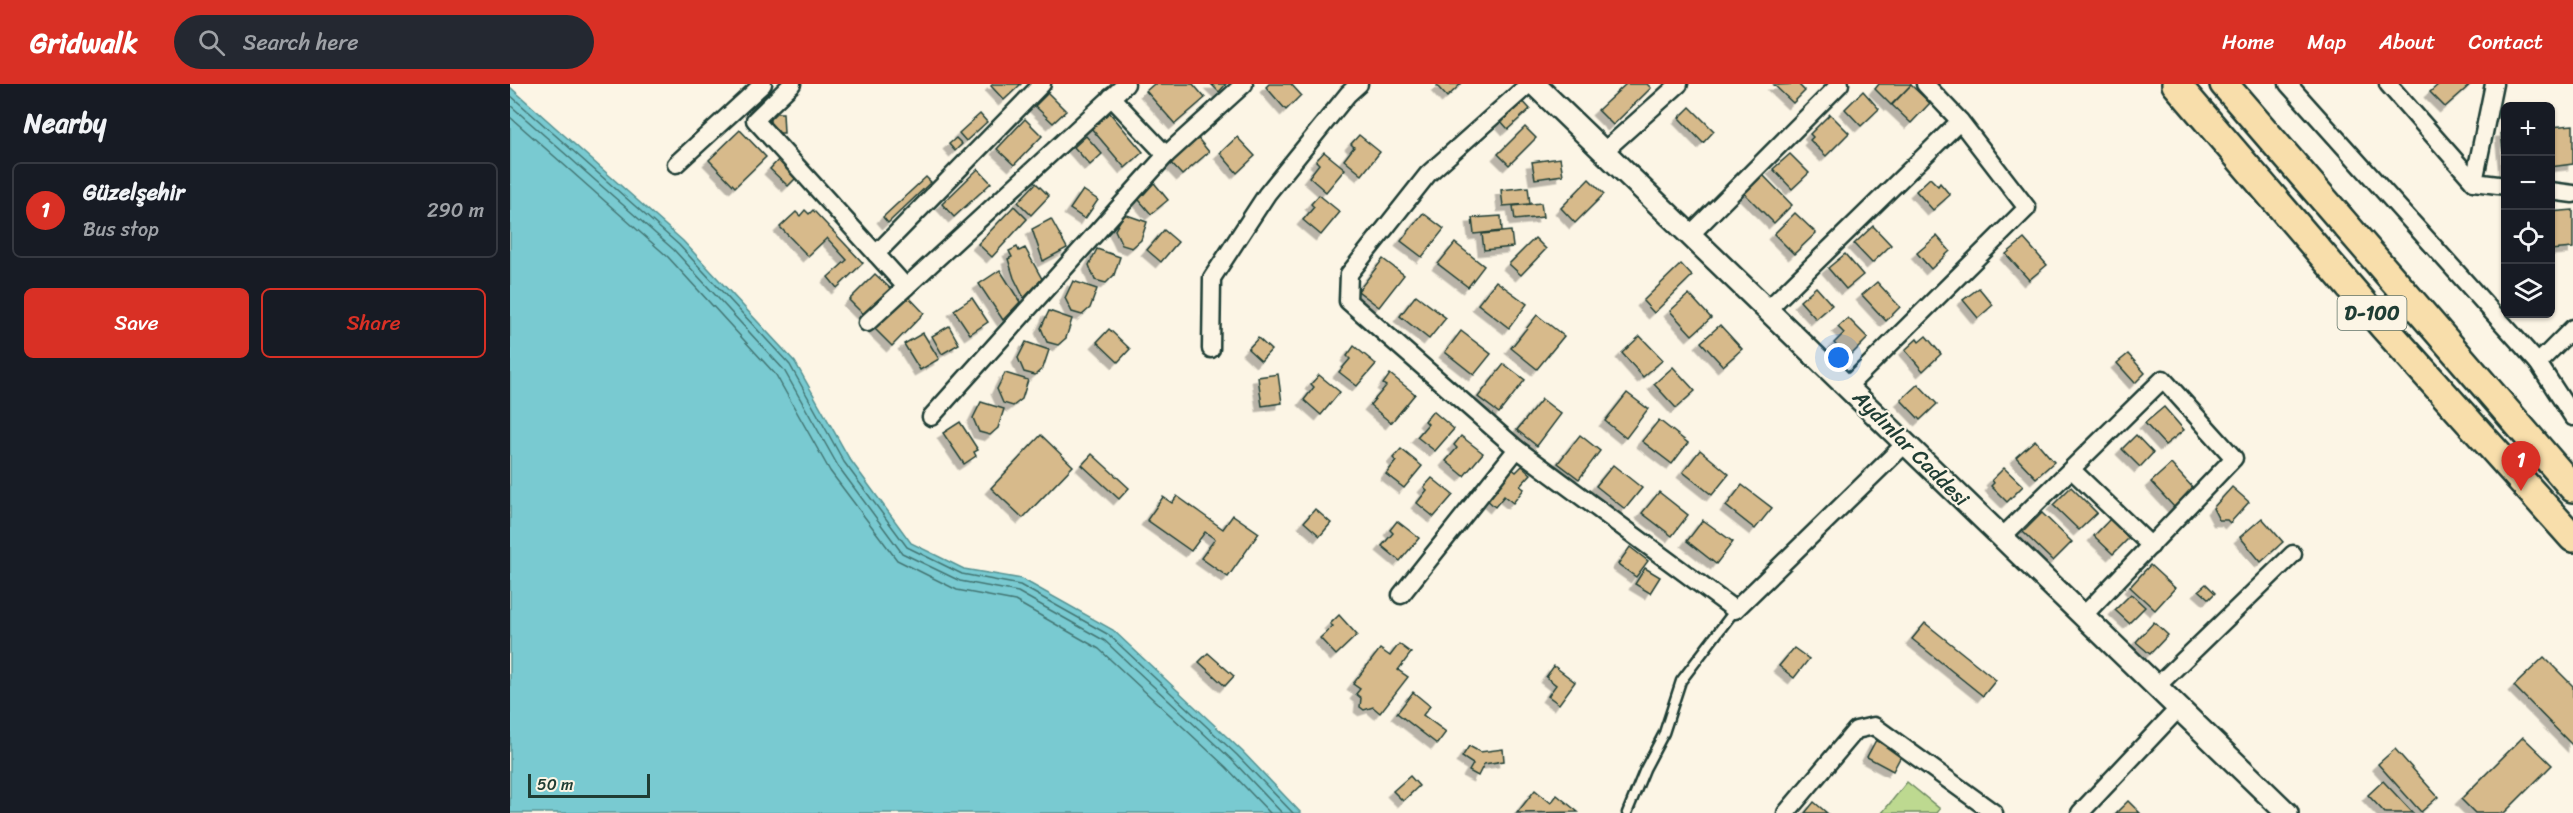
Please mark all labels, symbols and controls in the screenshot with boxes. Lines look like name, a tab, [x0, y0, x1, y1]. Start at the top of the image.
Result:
search box	[174, 15, 594, 69]
text: Gridwalk	[30, 18, 138, 67]
text: Search here	[243, 23, 359, 62]
text: Home	[2222, 23, 2274, 61]
text: Map	[2307, 23, 2346, 61]
text: About	[2379, 23, 2436, 61]
text: Contact	[2469, 23, 2543, 61]
icon: search	[195, 26, 228, 59]
text: Nearby	[24, 100, 106, 146]
map controls	[2501, 102, 2555, 318]
button: +	[2501, 102, 2555, 156]
button: −	[2501, 156, 2555, 210]
text: Güzelşehir	[83, 173, 185, 212]
text: 1	[41, 193, 50, 228]
text: 290 m	[427, 193, 484, 228]
button: locate	[2501, 210, 2555, 264]
text: Bus stop	[83, 212, 159, 247]
button: layers	[2501, 264, 2555, 318]
button: Save	[24, 288, 249, 358]
button: Share	[261, 288, 486, 358]
road number: D-100	[2338, 296, 2406, 330]
your location	[1824, 343, 1853, 372]
street label: Aydınlar Caddesi	[1842, 379, 1980, 517]
pin: 1	[2502, 442, 2540, 491]
text: 50 m	[537, 770, 573, 799]
scale bar	[528, 771, 650, 798]

